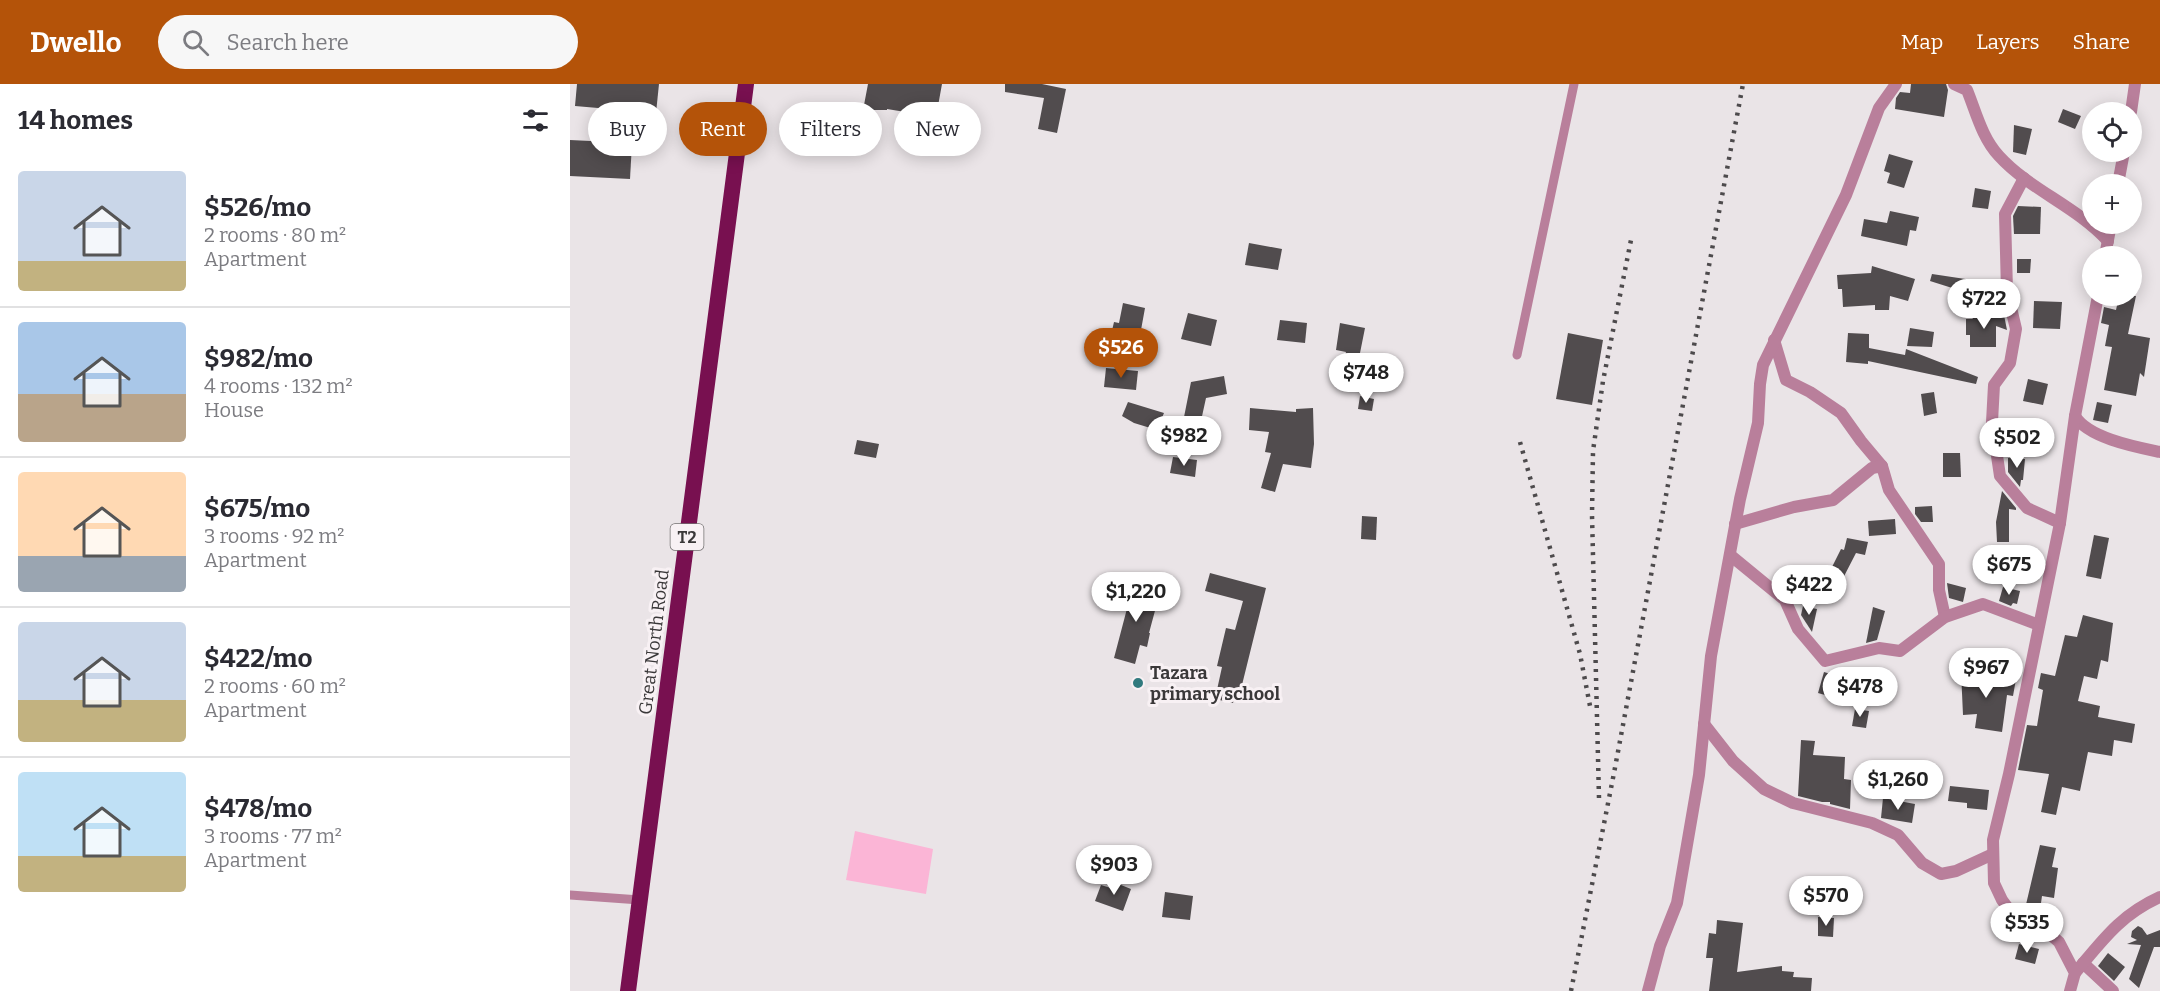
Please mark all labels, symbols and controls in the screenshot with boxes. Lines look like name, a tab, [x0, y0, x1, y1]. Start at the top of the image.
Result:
search box	[158, 15, 578, 69]
text: Dwello	[30, 26, 122, 59]
icon: search	[179, 26, 212, 59]
text: Search here	[227, 29, 349, 56]
text: Map	[1901, 29, 1943, 55]
text: Layers	[1976, 29, 2040, 55]
text: Share	[2073, 29, 2130, 55]
chip: Buy	[588, 102, 667, 156]
chip: Rent	[679, 102, 767, 156]
chip: Filters	[779, 102, 882, 156]
chip: New	[894, 102, 981, 156]
map controls	[2082, 102, 2142, 306]
button: locate	[2082, 102, 2142, 162]
icon: filters	[519, 104, 552, 137]
text: 14 homes	[18, 105, 133, 136]
button: +	[2082, 174, 2142, 234]
text: $526/mo	[204, 192, 311, 223]
icon: home	[66, 195, 138, 267]
text: 2 rooms · 80 m²	[204, 223, 346, 247]
button: −	[2082, 246, 2142, 306]
text: Apartment	[204, 247, 307, 271]
pin: $722	[1948, 279, 2020, 330]
text: $722	[1961, 286, 2007, 310]
pin: $526	[1085, 328, 1157, 379]
text: $526	[1098, 335, 1144, 359]
text: $982/mo	[204, 343, 313, 374]
icon: home	[66, 346, 138, 418]
pin: $748	[1330, 353, 1402, 404]
text: $748	[1343, 360, 1389, 384]
text: 4 rooms · 132 m²	[204, 374, 353, 398]
text: House	[204, 398, 264, 422]
pin: $982	[1148, 416, 1220, 467]
pin: $502	[1981, 418, 2053, 469]
text: $982	[1160, 423, 1208, 447]
text: $502	[1993, 425, 2041, 449]
text: $675/mo	[204, 493, 310, 524]
icon: home	[66, 496, 138, 568]
text: 3 rooms · 92 m²	[204, 524, 344, 548]
road number: T2	[670, 524, 704, 550]
pin: $675	[1973, 545, 2045, 596]
text: Apartment	[204, 548, 307, 572]
text: $675	[1986, 552, 2032, 576]
pin: $422	[1773, 565, 1845, 616]
street label: Great North Road	[634, 568, 674, 716]
pin: $1,220	[1087, 572, 1185, 623]
text: $422	[1786, 572, 1832, 596]
text: $1,220	[1106, 579, 1166, 603]
text: $422/mo	[204, 643, 313, 674]
icon: home	[66, 646, 138, 718]
pin: $967	[1950, 648, 2022, 699]
text: $967	[1963, 655, 2009, 679]
place label: Tazara primary school	[1150, 662, 1280, 705]
pin: $478	[1824, 667, 1896, 718]
text: 2 rooms · 60 m²	[204, 674, 346, 698]
text: $478	[1837, 674, 1883, 698]
marker: Tazara primary school	[1131, 676, 1145, 690]
text: Apartment	[204, 698, 307, 722]
pin: $1,260	[1849, 760, 1947, 811]
text: $1,260	[1867, 767, 1929, 791]
text: $478/mo	[204, 793, 312, 824]
icon: home	[66, 796, 138, 868]
text: 3 rooms · 77 m²	[204, 824, 342, 848]
pin: $903	[1078, 845, 1150, 896]
text: Apartment	[204, 848, 307, 872]
text: $903	[1090, 852, 1138, 876]
pin: $570	[1790, 876, 1862, 927]
text: $570	[1803, 883, 1849, 907]
pin: $535	[1991, 903, 2063, 954]
text: $535	[2004, 910, 2050, 934]

